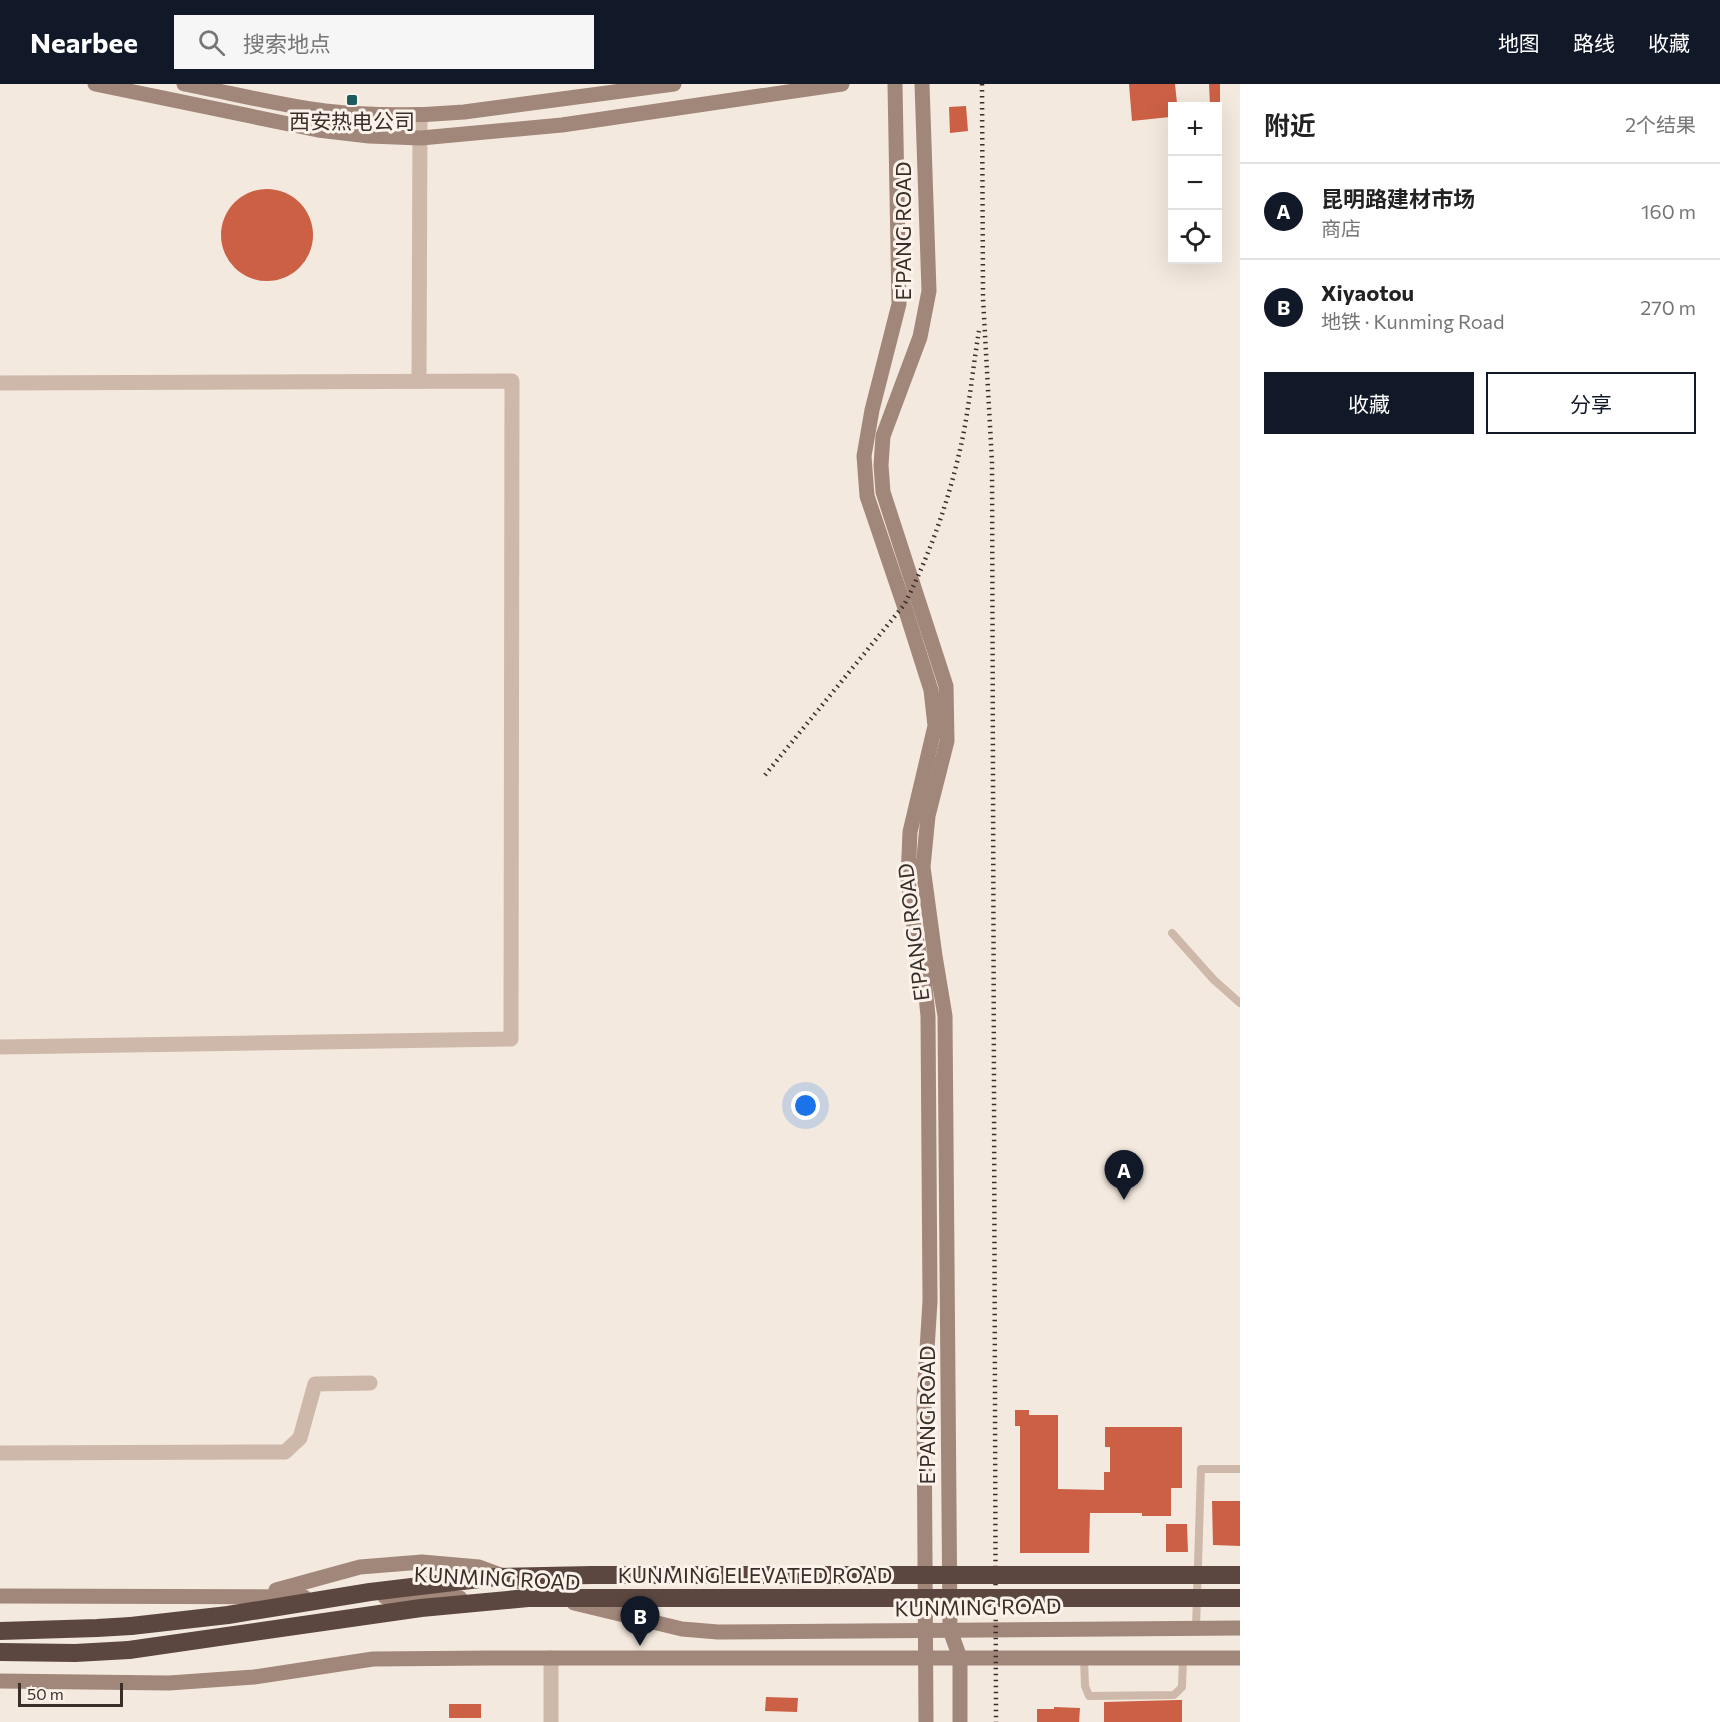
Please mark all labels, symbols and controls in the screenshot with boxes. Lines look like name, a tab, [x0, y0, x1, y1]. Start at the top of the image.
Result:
search box	[174, 15, 594, 69]
text: Nearbee	[30, 25, 138, 59]
icon: search	[195, 26, 228, 59]
text: 搜索地点	[243, 30, 331, 57]
text: 地图	[1498, 30, 1540, 55]
text: 路线	[1573, 30, 1615, 55]
text: 收藏	[1648, 30, 1690, 55]
marker: 西安热电公司	[345, 93, 359, 107]
map controls	[1168, 102, 1222, 264]
button: +	[1168, 102, 1222, 156]
place label: 西安热电公司	[289, 108, 415, 133]
text: 附近	[1264, 109, 1316, 140]
text: 2个结果	[1625, 112, 1696, 136]
button: −	[1168, 156, 1222, 210]
street label: E'PANG ROAD	[890, 162, 915, 300]
text: 昆明路建材市场	[1321, 185, 1475, 212]
text: A	[1276, 199, 1291, 223]
text: 160 m	[1641, 199, 1696, 223]
button: locate	[1168, 210, 1222, 264]
text: 商店	[1321, 216, 1361, 240]
text: Xiyaotou	[1321, 279, 1414, 306]
text: B	[1277, 295, 1290, 319]
text: 270 m	[1640, 295, 1696, 319]
text: 地铁 · Kunming Road	[1321, 309, 1505, 333]
button: 收藏	[1264, 372, 1474, 434]
button: 分享	[1486, 372, 1696, 434]
street label: E'PANG ROAD	[892, 862, 933, 1003]
your location	[791, 1091, 820, 1120]
pin: A	[1104, 1150, 1144, 1200]
street label: E'PANG ROAD	[914, 1346, 939, 1484]
street label: KUNMING ROAD	[413, 1561, 581, 1594]
street label: KUNMING ELEVATED ROAD	[618, 1562, 892, 1587]
street label: KUNMING ROAD	[894, 1593, 1062, 1620]
pin: B	[620, 1596, 660, 1646]
scale bar	[18, 1680, 123, 1708]
text: 50 m	[27, 1684, 64, 1703]

